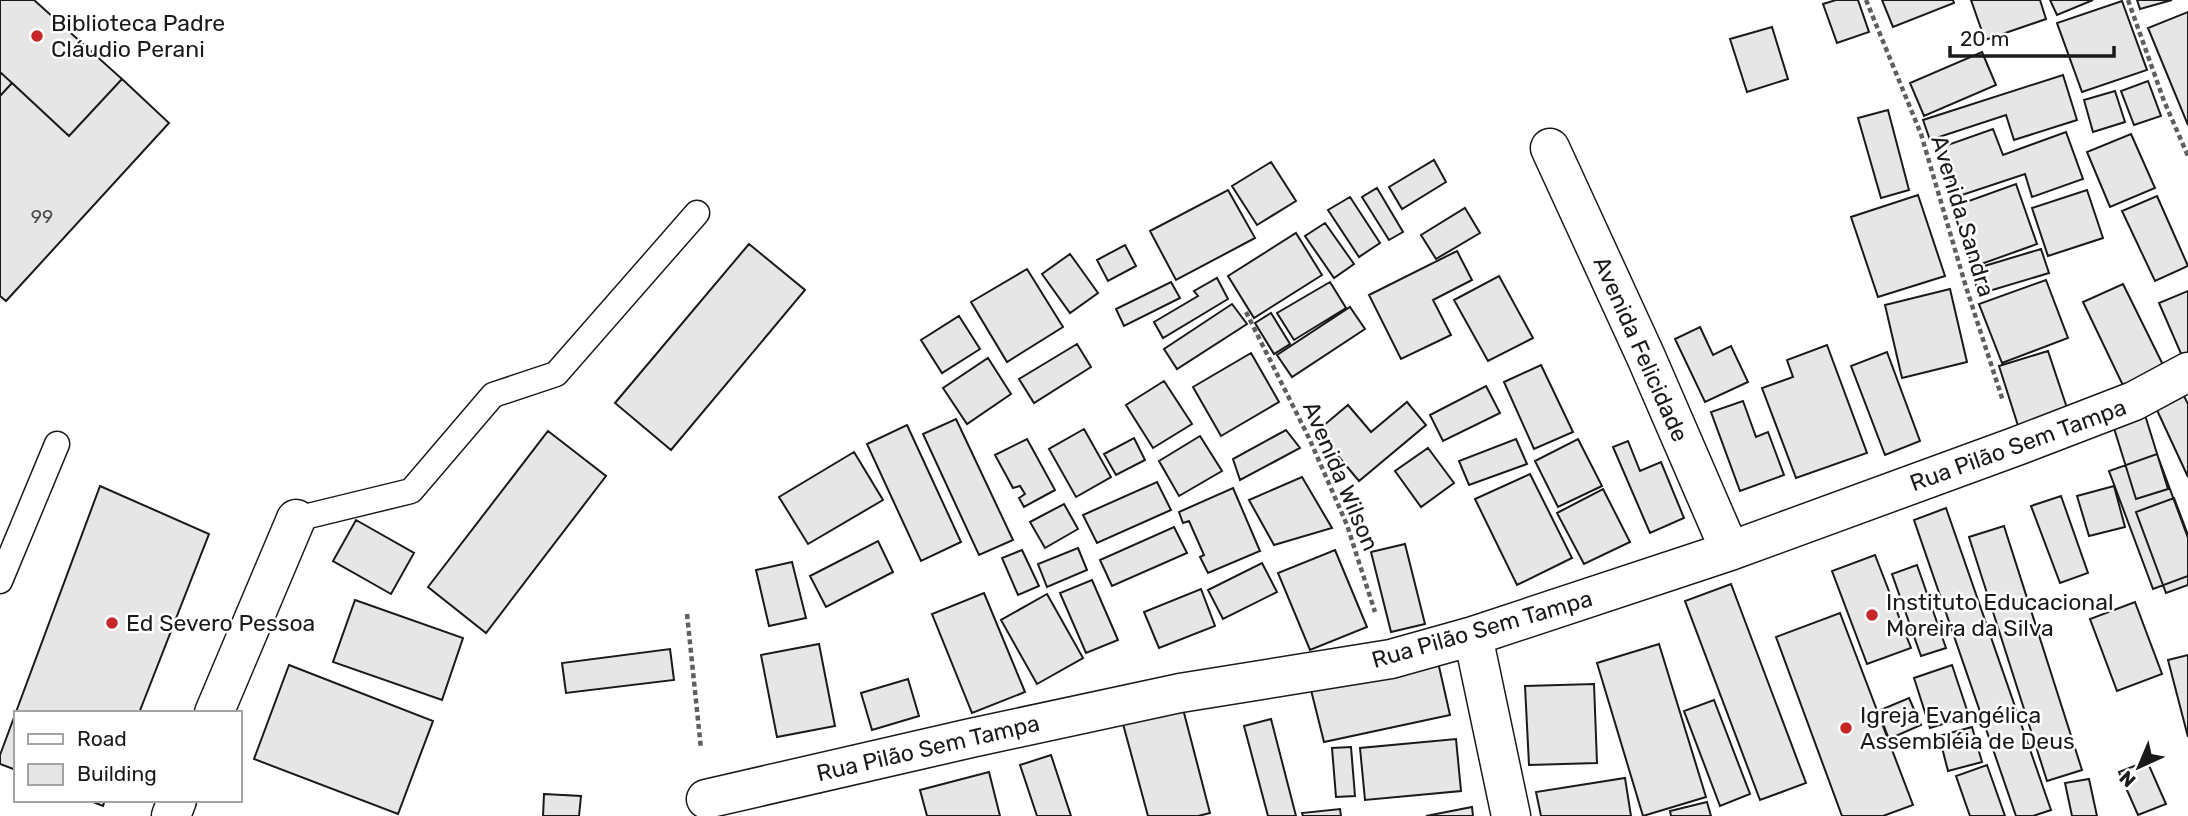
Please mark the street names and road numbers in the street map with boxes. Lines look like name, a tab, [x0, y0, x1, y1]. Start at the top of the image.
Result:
street label: Avenida Sandra	[1925, 132, 2001, 300]
street label: Avenida Felicidade	[1588, 252, 1694, 446]
street label: Rua Pilão Sem Tampa	[1906, 393, 2130, 497]
street label: Avenida Wilson	[1297, 397, 1385, 555]
street label: Rua Pilão Sem Tampa	[1368, 584, 1596, 674]
street label: Rua Pilão Sem Tampa	[814, 709, 1042, 787]

